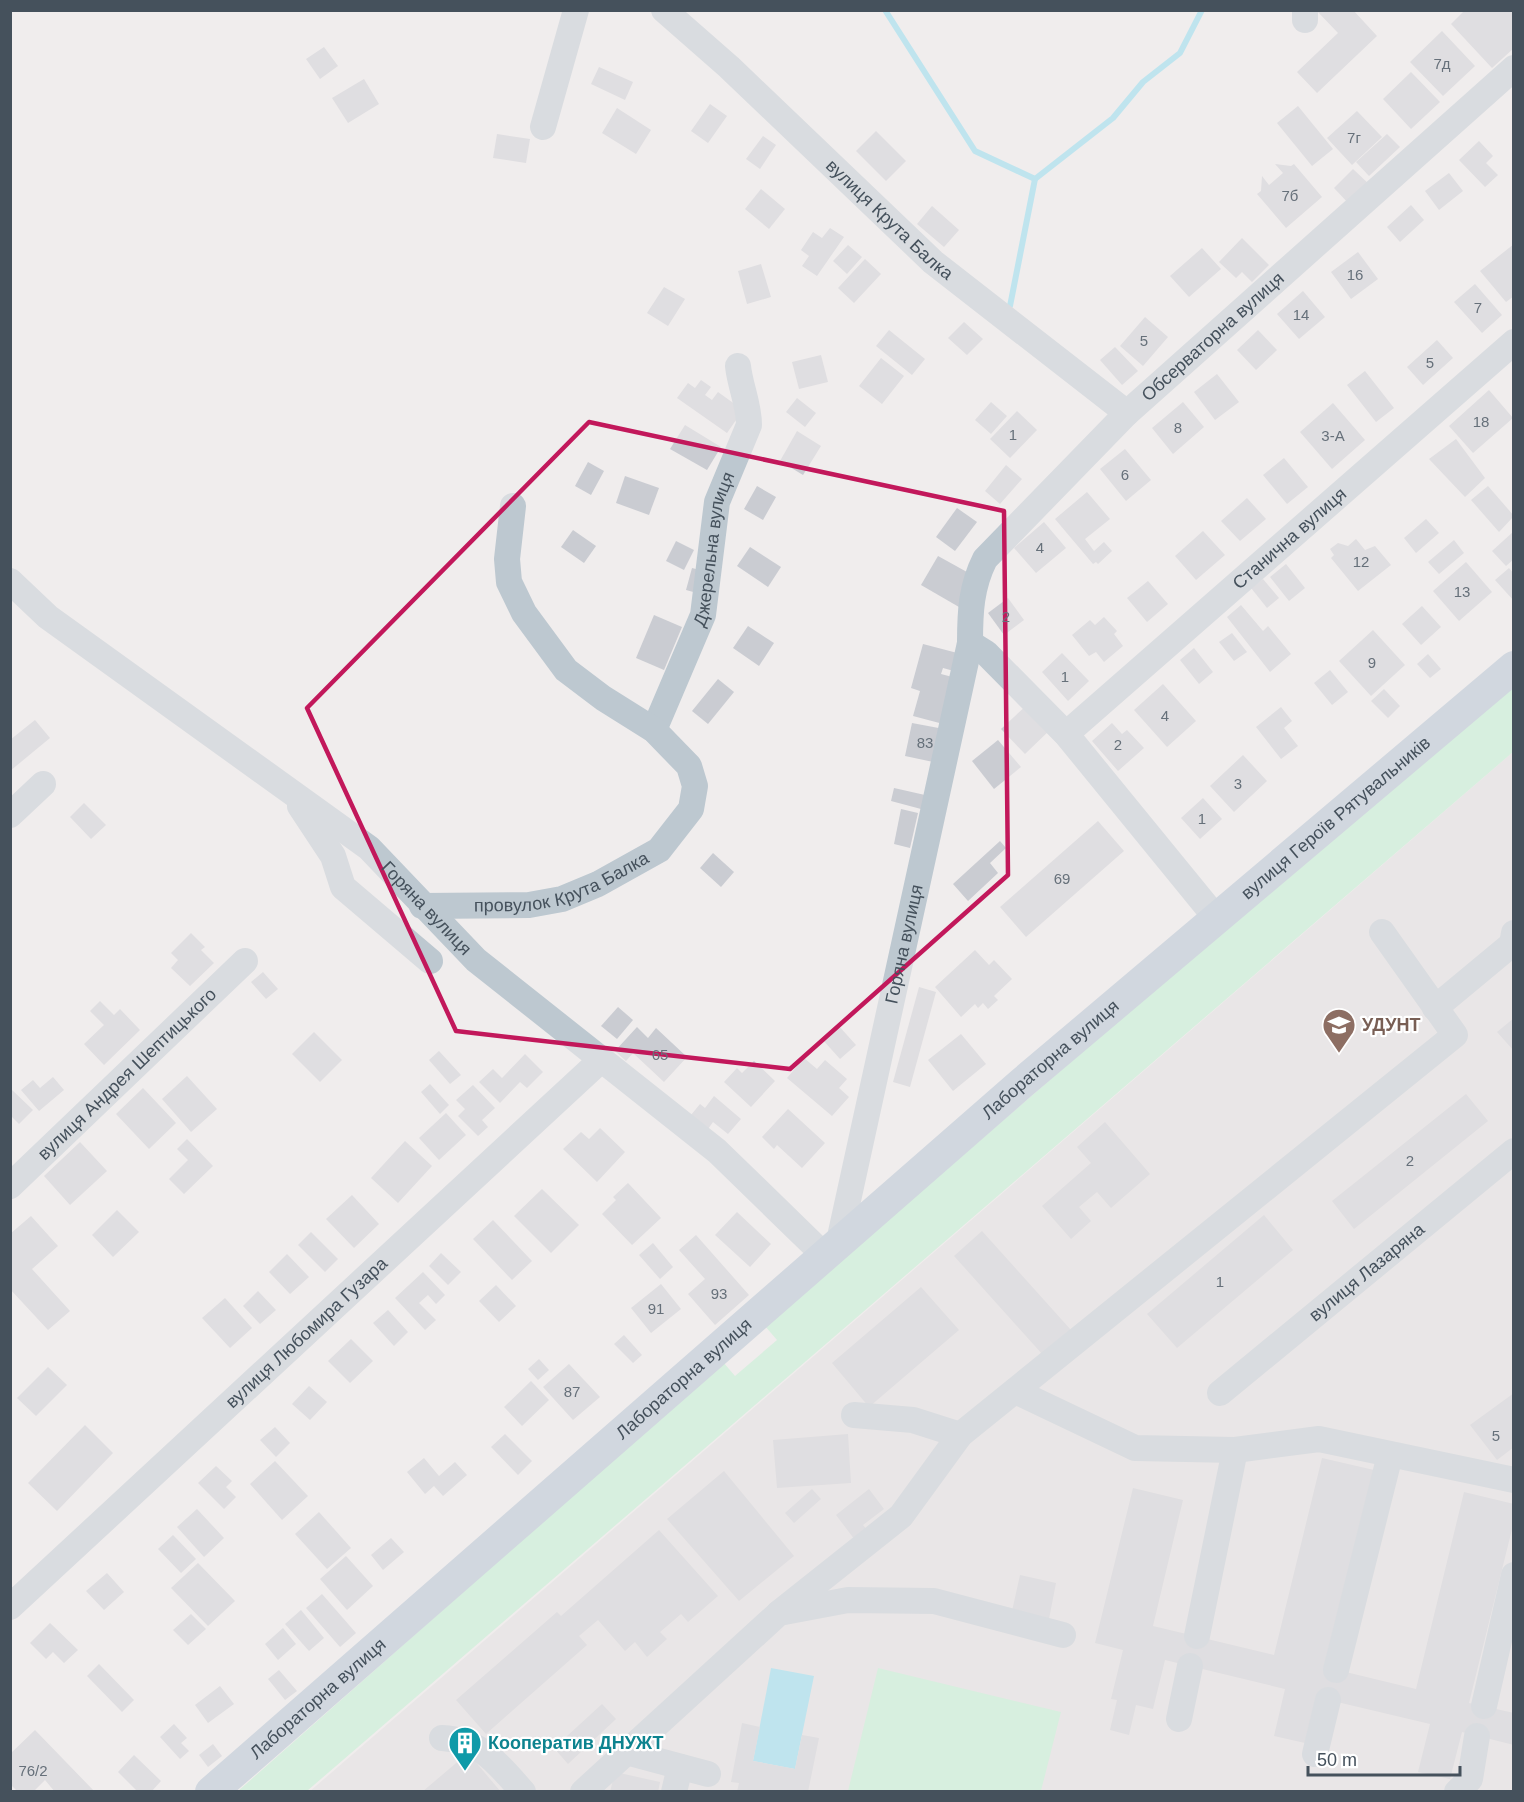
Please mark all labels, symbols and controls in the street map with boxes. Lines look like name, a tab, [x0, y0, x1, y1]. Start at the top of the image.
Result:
house number: 7д	[1433, 55, 1451, 72]
house number: 7г	[1347, 129, 1361, 146]
street label: вулиця Крута Балка	[822, 155, 958, 284]
house number: 7б	[1282, 187, 1298, 204]
house number: 16	[1347, 266, 1363, 283]
street label: Обсерваторна вулиця	[1138, 268, 1288, 405]
house number: 7	[1474, 299, 1482, 316]
house number: 14	[1293, 306, 1309, 323]
house number: 5	[1140, 332, 1148, 349]
house number: 5	[1426, 354, 1434, 371]
house number: 18	[1473, 413, 1489, 430]
house number: 8	[1174, 419, 1182, 436]
house number: 1	[1009, 426, 1017, 443]
house number: 3-А	[1321, 427, 1345, 444]
house number: 6	[1121, 466, 1129, 483]
street label: Джерельна вулиця	[689, 469, 738, 630]
street label: Станична вулиця	[1229, 484, 1350, 593]
house number: 4	[1036, 539, 1044, 556]
house number: 12	[1353, 553, 1369, 570]
house number: 13	[1454, 583, 1470, 600]
house number: 2	[1002, 608, 1010, 625]
house number: 9	[1368, 654, 1376, 671]
house number: 1	[1061, 668, 1069, 685]
house number: 4	[1161, 707, 1169, 724]
street label: вулиця Героїв Рятувальників	[1237, 732, 1434, 903]
house number: 83	[917, 734, 933, 751]
house number: 2	[1114, 736, 1122, 753]
house number: 3	[1234, 775, 1242, 792]
house number: 1	[1198, 810, 1206, 827]
street label: провулок Крута Балка	[474, 847, 653, 916]
street label: Горяна вулиця	[377, 857, 476, 959]
house number: 69	[1054, 870, 1070, 887]
street label: Горяна вулиця	[881, 883, 927, 1006]
street label: вулиця Андрея Шептицького	[34, 984, 220, 1164]
street label: Лабораторна вулиця	[978, 996, 1123, 1123]
school or university icon: УДУНТ	[1321, 1007, 1357, 1054]
place label: УДУНТ	[1362, 1015, 1421, 1035]
house number: 65	[652, 1046, 668, 1063]
house number: 2	[1406, 1152, 1414, 1169]
street label: вулиця Лазаряна	[1305, 1219, 1429, 1325]
street label: вулиця Любомира Гузара	[222, 1252, 392, 1412]
house number: 1	[1216, 1273, 1224, 1290]
house number: 93	[711, 1285, 727, 1302]
house number: 91	[648, 1300, 664, 1317]
street label: Лабораторна вулиця	[612, 1314, 756, 1443]
house number: 87	[564, 1383, 580, 1400]
house number: 5	[1492, 1427, 1500, 1444]
street label: Лабораторна вулиця	[246, 1634, 390, 1763]
building icon: Кооператив ДНУЖТ	[447, 1725, 483, 1772]
place label: Кооператив ДНУЖТ	[488, 1733, 664, 1753]
scale bar	[1308, 1739, 1460, 1777]
text: 50 m	[1317, 1750, 1357, 1770]
house number: 76/2	[18, 1762, 48, 1779]

